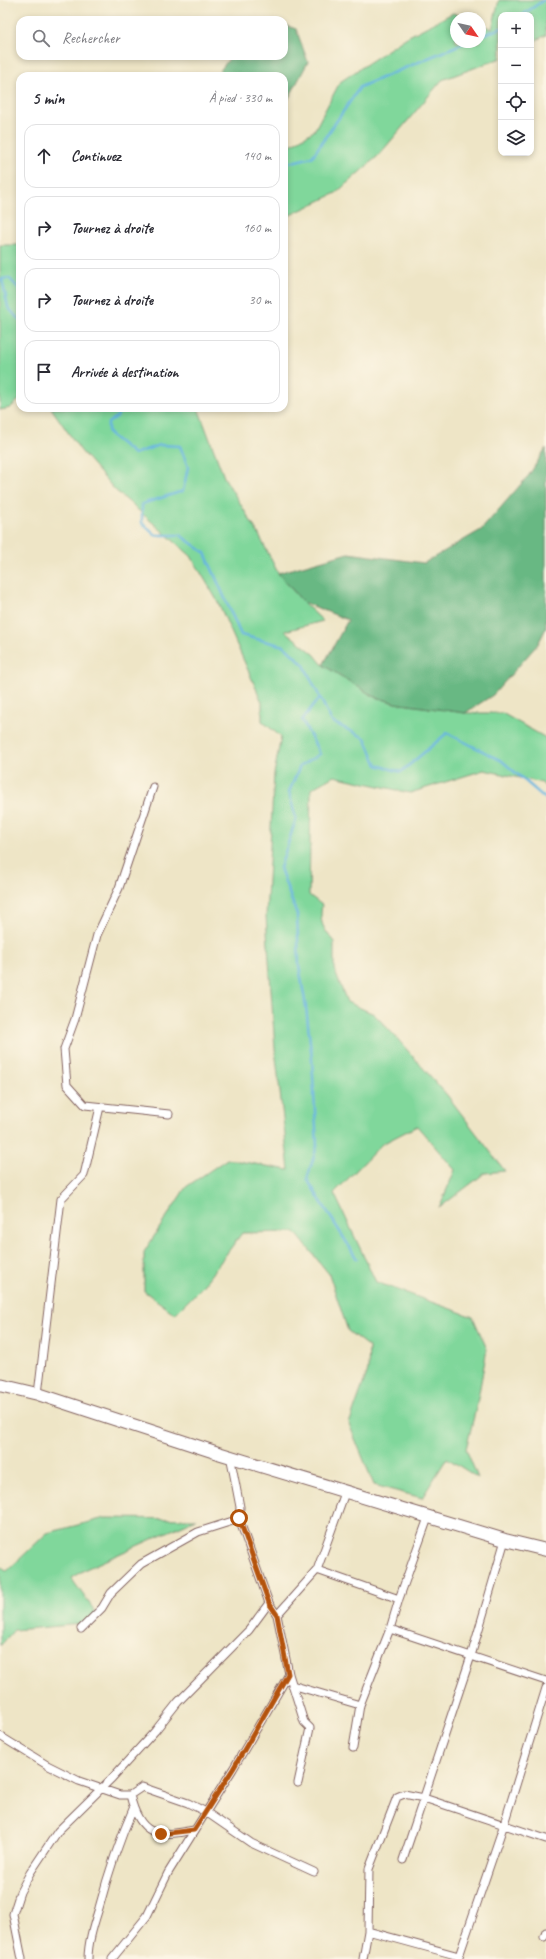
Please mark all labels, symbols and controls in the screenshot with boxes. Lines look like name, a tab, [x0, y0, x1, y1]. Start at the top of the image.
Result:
north arrow	[450, 12, 486, 48]
map controls	[498, 12, 534, 156]
button: +	[498, 12, 534, 48]
search box	[16, 16, 288, 60]
icon: search	[30, 27, 52, 49]
text: Rechercher	[62, 29, 120, 48]
button: −	[498, 48, 534, 84]
button: locate	[498, 84, 534, 120]
text: 5 min	[32, 88, 64, 109]
text: À pied · 330 m	[209, 90, 272, 106]
button: layers	[498, 120, 534, 156]
icon: ahead	[33, 145, 55, 167]
text: Continuez	[71, 147, 121, 166]
text: 140 m	[243, 148, 271, 164]
icon: right	[33, 217, 55, 239]
text: Tournez à droite	[71, 219, 153, 238]
text: 160 m	[243, 220, 271, 236]
icon: right	[33, 289, 55, 311]
text: Tournez à droite	[71, 291, 153, 310]
text: 30 m	[249, 292, 271, 308]
icon: arrive	[33, 361, 55, 383]
text: Arrivée à destination	[71, 363, 179, 382]
route start	[230, 1509, 248, 1527]
route end	[152, 1825, 170, 1843]

